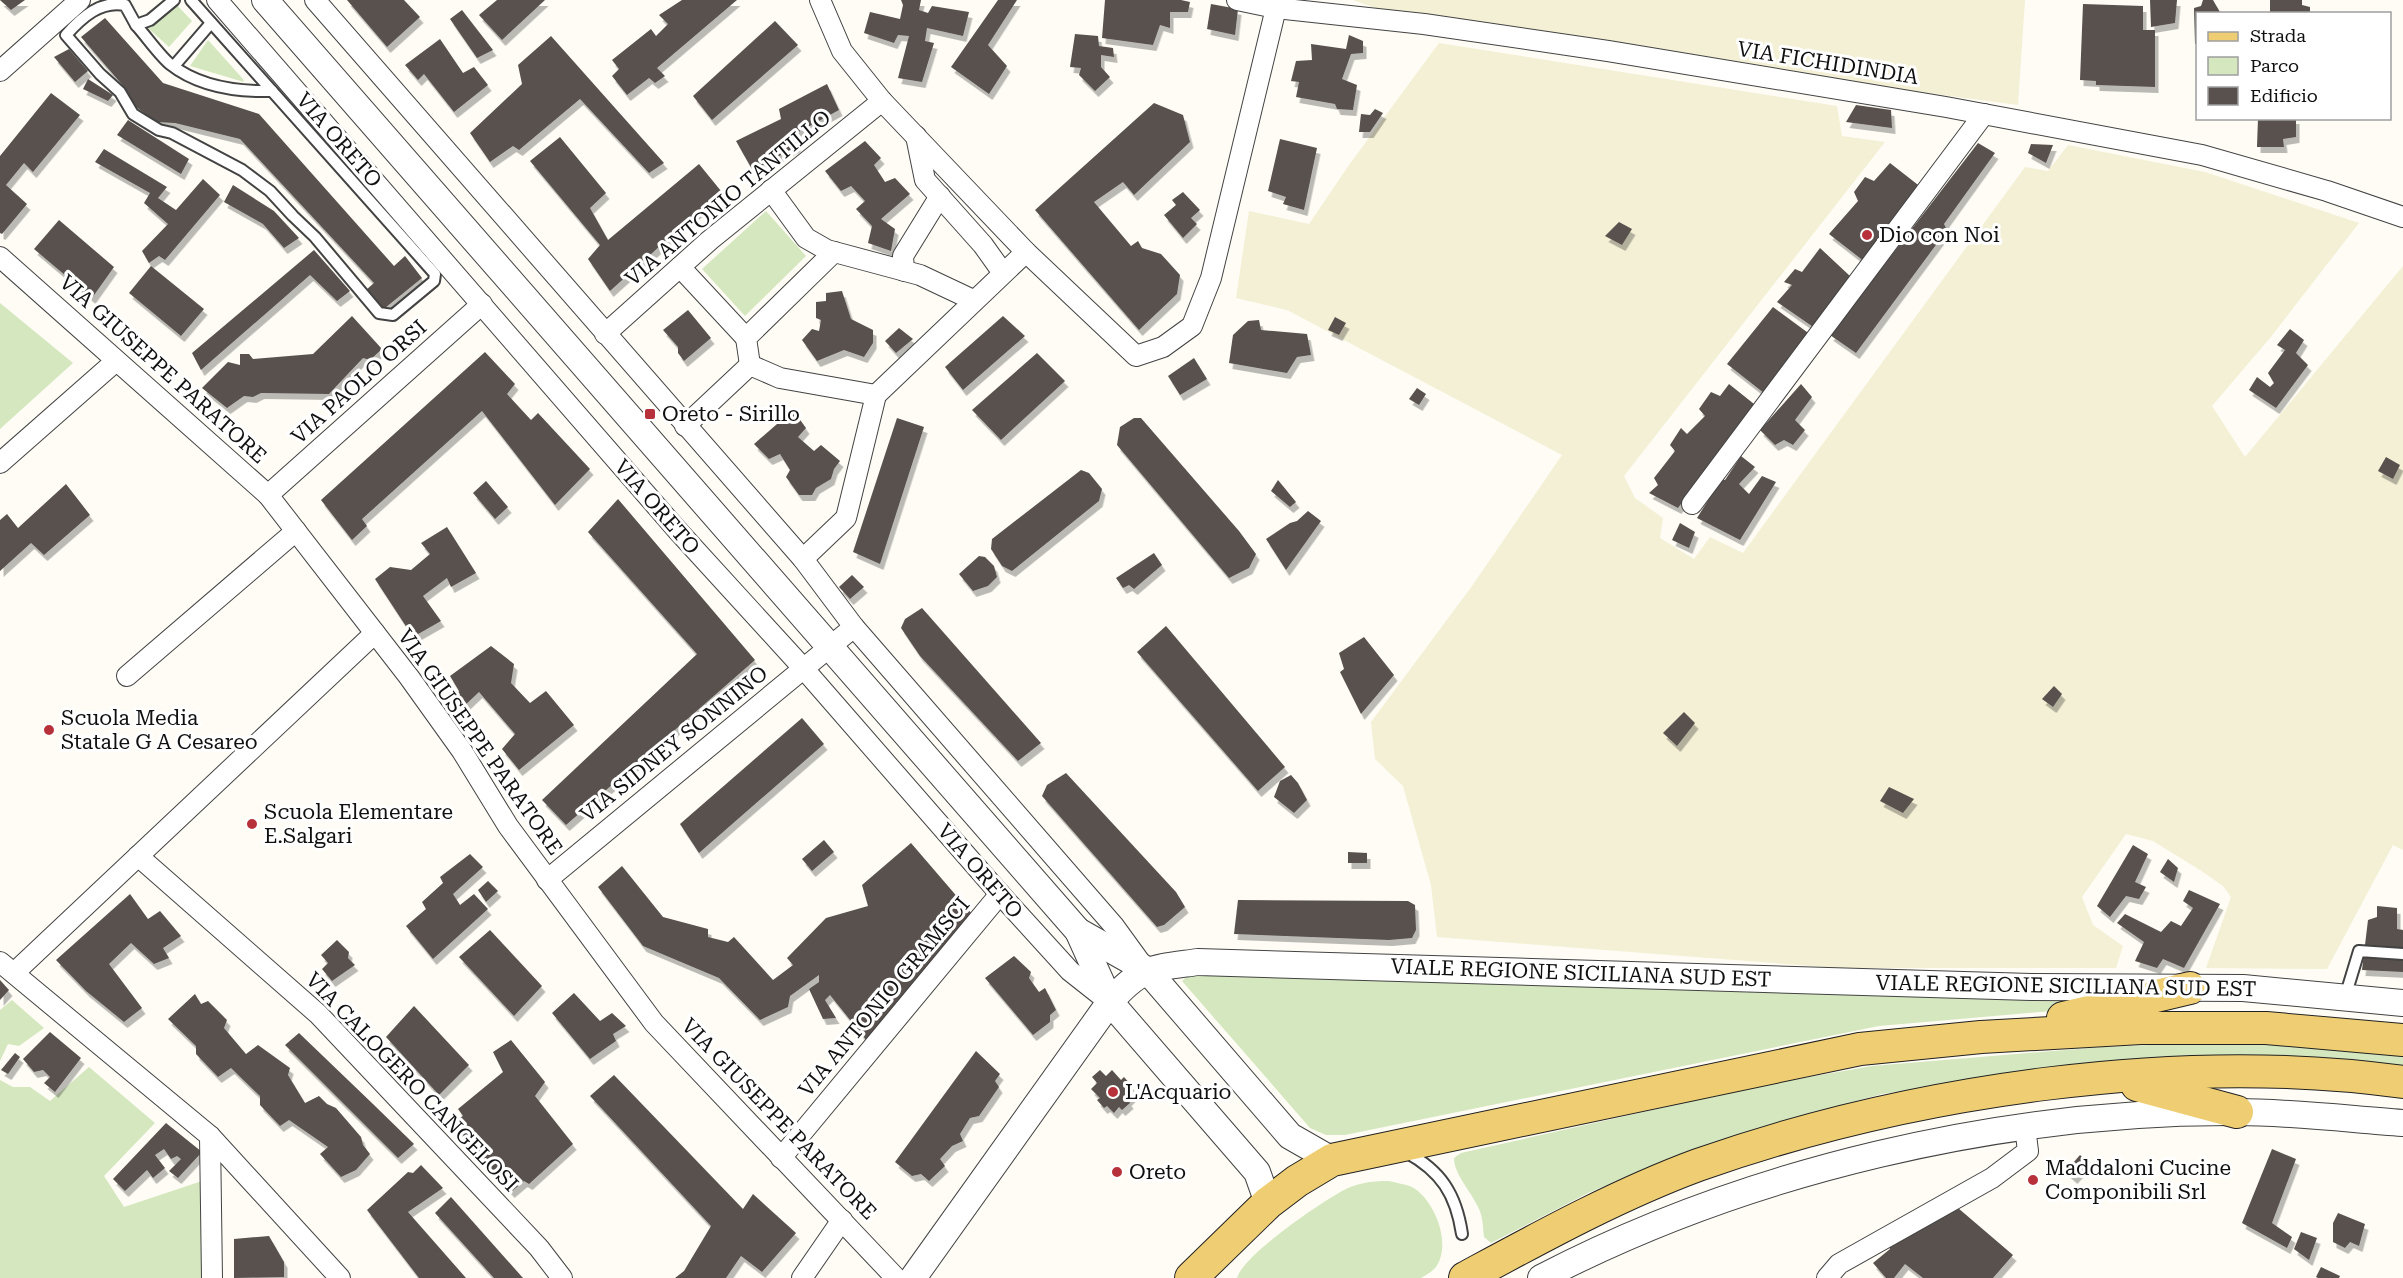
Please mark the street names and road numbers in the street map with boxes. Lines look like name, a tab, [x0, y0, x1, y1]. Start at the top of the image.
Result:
street label: VIA FICHIDINDIA	[1736, 37, 1921, 89]
street label: VIA ORETO	[291, 88, 387, 192]
street label: VIA ANTONIO TANTILLO	[621, 105, 835, 291]
street label: VIA GIUSEPPE PARATORE	[55, 270, 271, 468]
street label: VIA PAOLO ORSI	[287, 315, 431, 449]
street label: VIA ORETO	[609, 455, 705, 559]
street label: VIA GIUSEPPE PARATORE	[393, 625, 567, 859]
street label: VIA SIDNEY SONNINO	[576, 661, 772, 827]
street label: VIA ORETO	[932, 819, 1028, 923]
street label: VIA ANTONIO GRAMSCI	[794, 893, 974, 1101]
street label: VIALE REGIONE SICILIANA SUD EST	[1390, 954, 1772, 992]
street label: VIA CALOGERO CANGELOSI	[301, 968, 523, 1196]
street label: VIALE REGIONE SICILIANA SUD EST	[1875, 971, 2257, 1001]
street label: VIA GIUSEPPE PARATORE	[677, 1014, 881, 1224]

